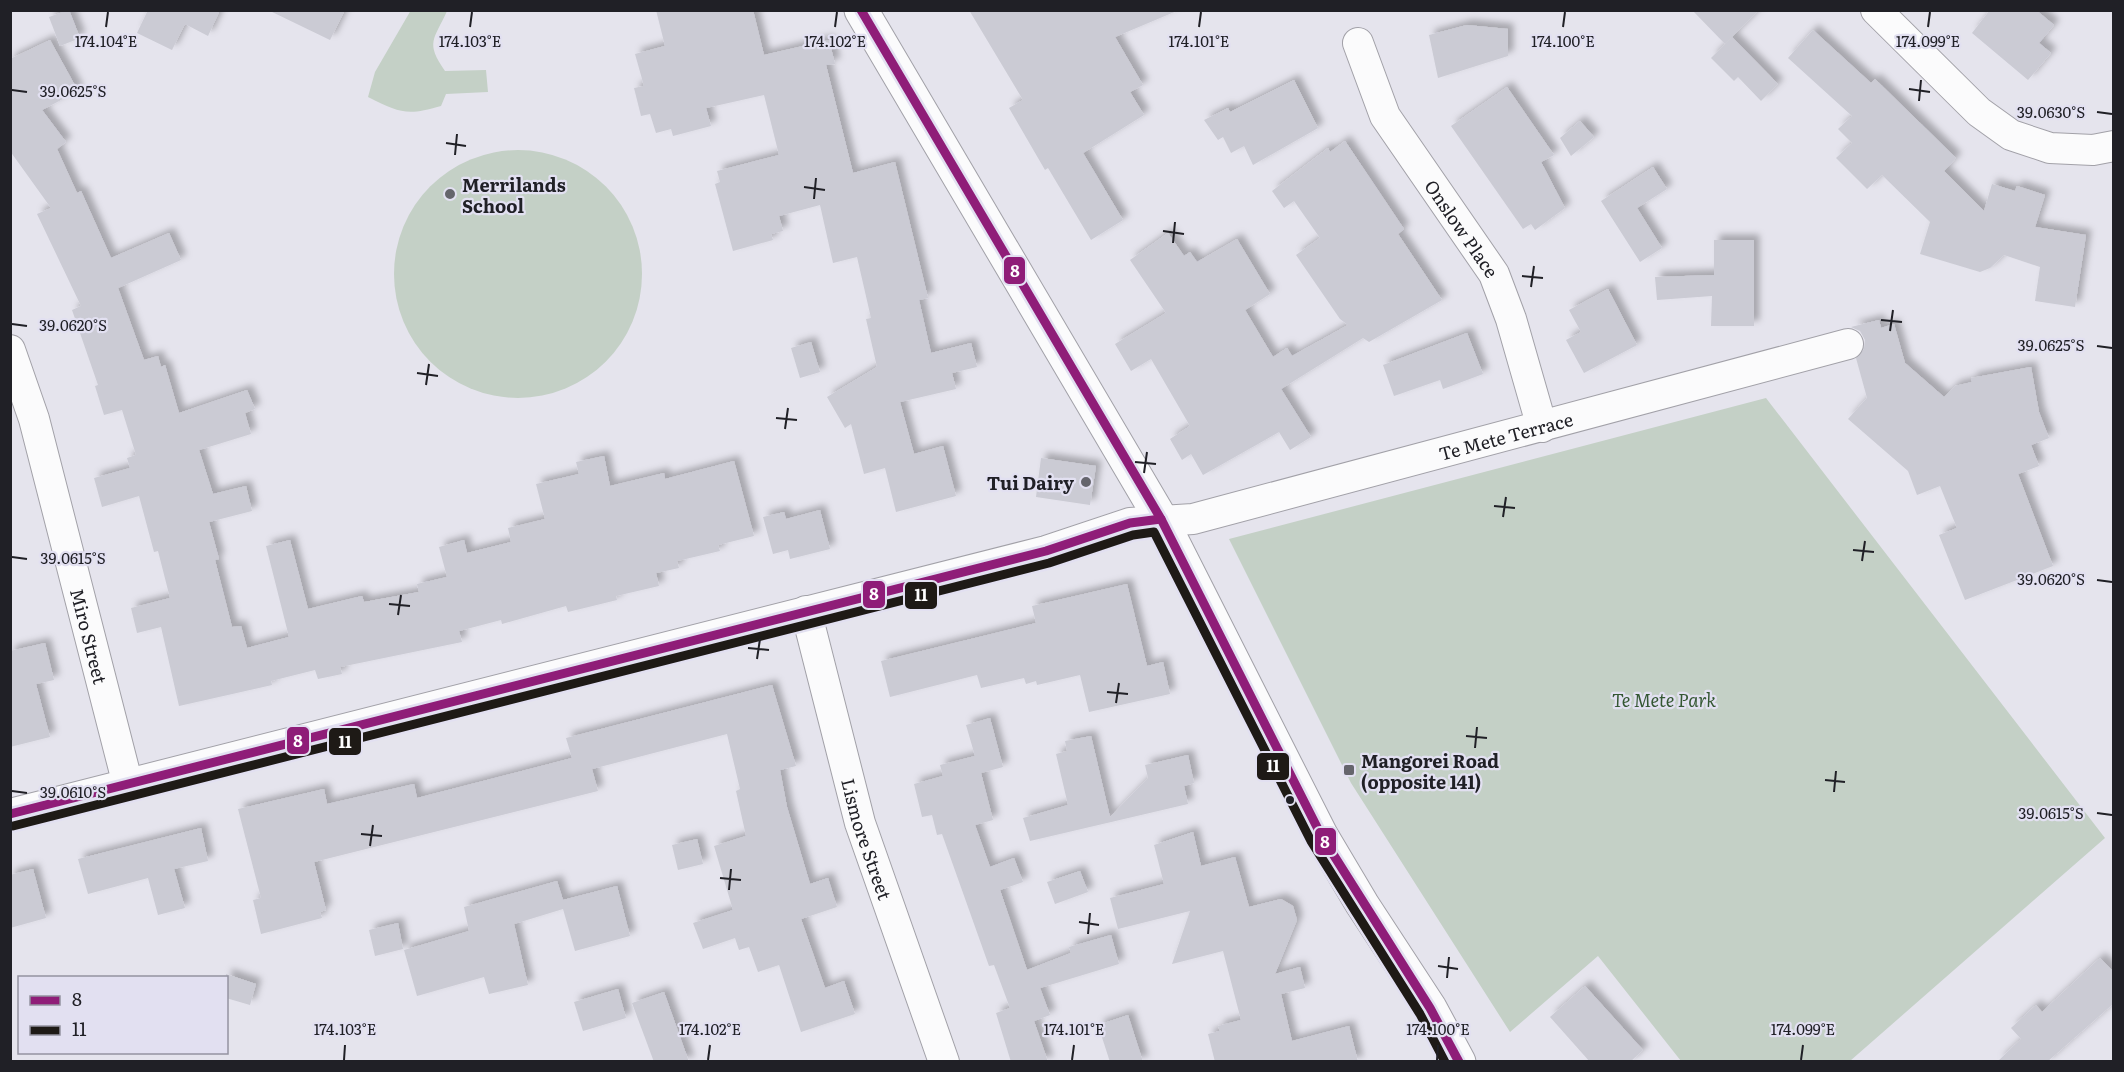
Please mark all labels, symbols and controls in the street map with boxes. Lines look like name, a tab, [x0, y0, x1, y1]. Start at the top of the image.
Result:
text: 174.104°E	[75, 29, 137, 52]
text: 174.103°E	[439, 29, 501, 52]
text: 174.102°E	[804, 29, 866, 52]
text: 174.101°E	[1169, 29, 1229, 52]
text: 174.100°E	[1531, 29, 1595, 52]
text: 174.099°E	[1896, 29, 1960, 52]
text: 39.0625°S	[40, 79, 106, 102]
text: 39.0630°S	[2017, 100, 2085, 123]
place label: Merrilands School	[462, 171, 566, 219]
street label: Onslow Place	[1419, 174, 1506, 283]
marker: Merrilands School	[443, 187, 457, 201]
line badge: 8	[1003, 256, 1026, 285]
text: 8	[1010, 258, 1020, 282]
text: 39.0620°S	[39, 313, 107, 336]
text: 39.0625°S	[2018, 333, 2084, 356]
street label: Te Mete Terrace	[1435, 405, 1576, 466]
place label: Tui Dairy	[987, 469, 1074, 496]
marker: Tui Dairy	[1079, 475, 1093, 489]
text: 39.0615°S	[40, 546, 106, 569]
text: 39.0620°S	[2017, 567, 2085, 590]
line badge: 8	[862, 580, 886, 609]
text: 8	[869, 581, 879, 605]
line badge: 11	[904, 581, 938, 610]
text: 11	[914, 582, 928, 606]
street label: Miro Street	[64, 585, 115, 687]
park label: Te Mete Park	[1612, 686, 1716, 713]
line badge: 8	[286, 726, 310, 755]
line badge: 11	[328, 727, 362, 756]
text: 8	[293, 728, 303, 752]
text: 11	[338, 729, 352, 753]
place label: Mangorei Road (opposite 141)	[1361, 747, 1499, 795]
line badge: 11	[1256, 752, 1290, 781]
text: 11	[1266, 753, 1280, 777]
marker: Mangorei Road (opposite 141)	[1342, 763, 1356, 777]
street label: Lismore Street	[836, 775, 900, 904]
text: 39.0610°S	[40, 780, 106, 803]
unlabelled marker	[1284, 794, 1296, 806]
text: 39.0615°S	[2018, 801, 2084, 824]
line badge: 8	[1314, 827, 1337, 856]
text: 8	[1320, 829, 1330, 853]
legend	[18, 976, 228, 1054]
text: 8	[72, 985, 82, 1012]
text: 11	[72, 1015, 87, 1042]
text: 174.103°E	[314, 1017, 376, 1040]
text: 174.102°E	[679, 1017, 741, 1040]
text: 174.101°E	[1044, 1017, 1104, 1040]
text: 174.100°E	[1406, 1017, 1470, 1040]
text: 174.099°E	[1771, 1017, 1835, 1040]

